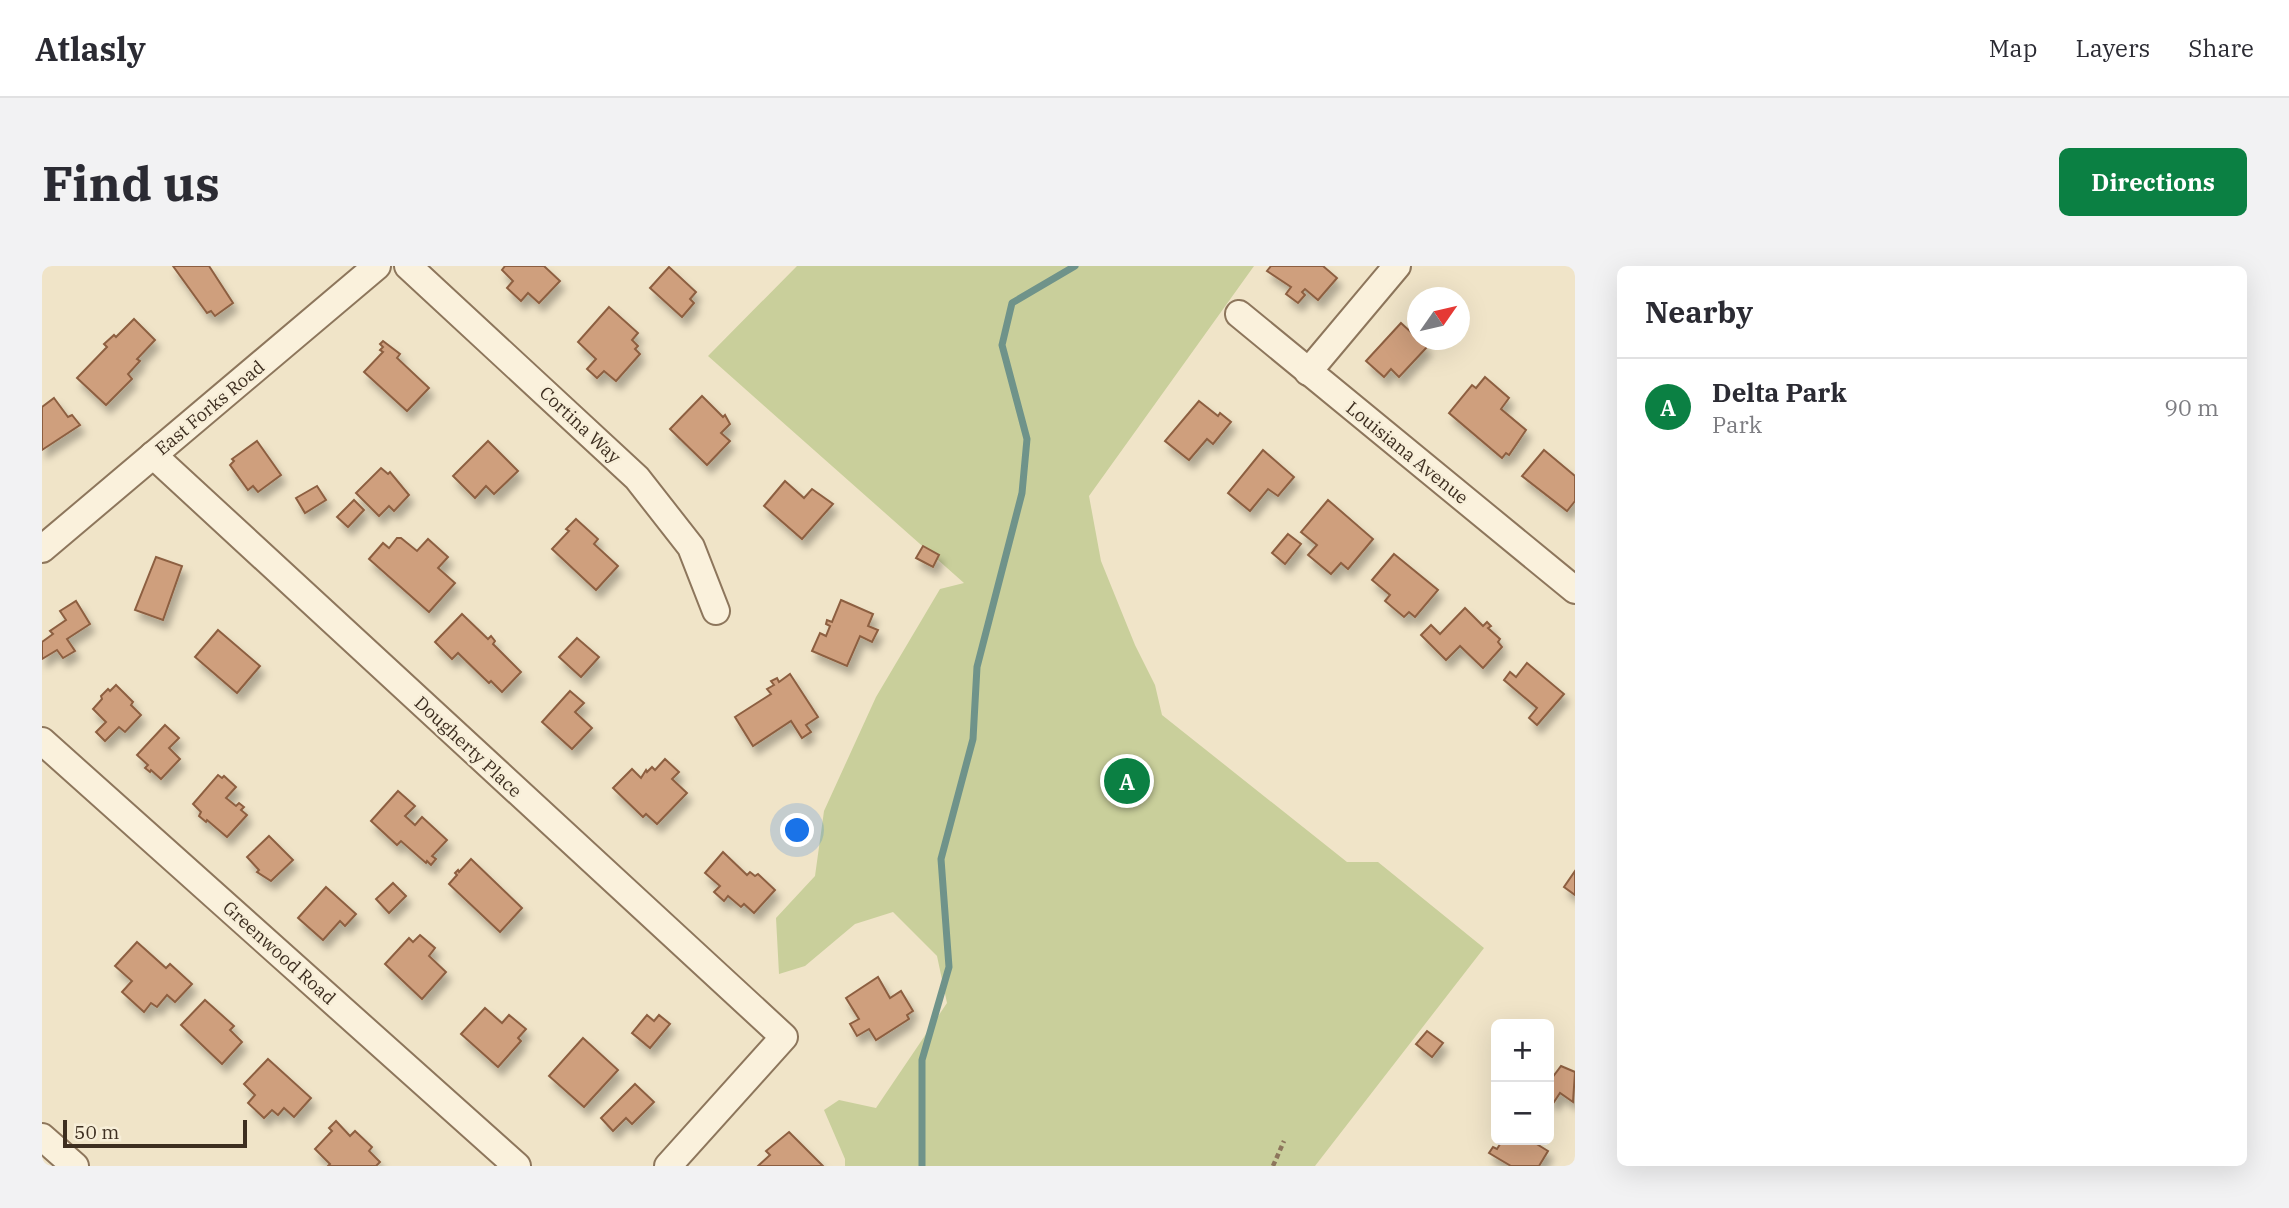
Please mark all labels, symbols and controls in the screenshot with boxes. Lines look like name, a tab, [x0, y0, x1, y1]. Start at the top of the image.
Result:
text: Atlasly	[35, 27, 146, 70]
text: Map	[1989, 32, 2037, 64]
text: Layers	[2075, 32, 2150, 64]
text: Share	[2188, 32, 2254, 64]
button: Directions	[2059, 148, 2247, 216]
text: Find us	[42, 151, 220, 214]
north arrow	[1407, 287, 1470, 350]
text: Nearby	[1645, 292, 1753, 331]
street label: East Forks Road	[150, 355, 269, 460]
text: Delta Park	[1712, 375, 1847, 409]
street label: Cortina Way	[535, 381, 626, 468]
text: A	[1660, 392, 1676, 422]
text: 90 m	[2164, 392, 2219, 422]
street label: Louisiana Avenue	[1342, 396, 1473, 509]
text: Park	[1712, 409, 1762, 439]
street label: Dougherty Place	[410, 691, 527, 802]
pin: A	[1104, 755, 1150, 807]
your location	[780, 813, 814, 847]
street label: Greenwood Road	[218, 896, 341, 1009]
map controls	[1491, 1019, 1554, 1145]
button: +	[1491, 1019, 1554, 1082]
button: −	[1491, 1082, 1554, 1145]
scale bar	[63, 1117, 247, 1149]
text: 50 m	[74, 1120, 119, 1144]

